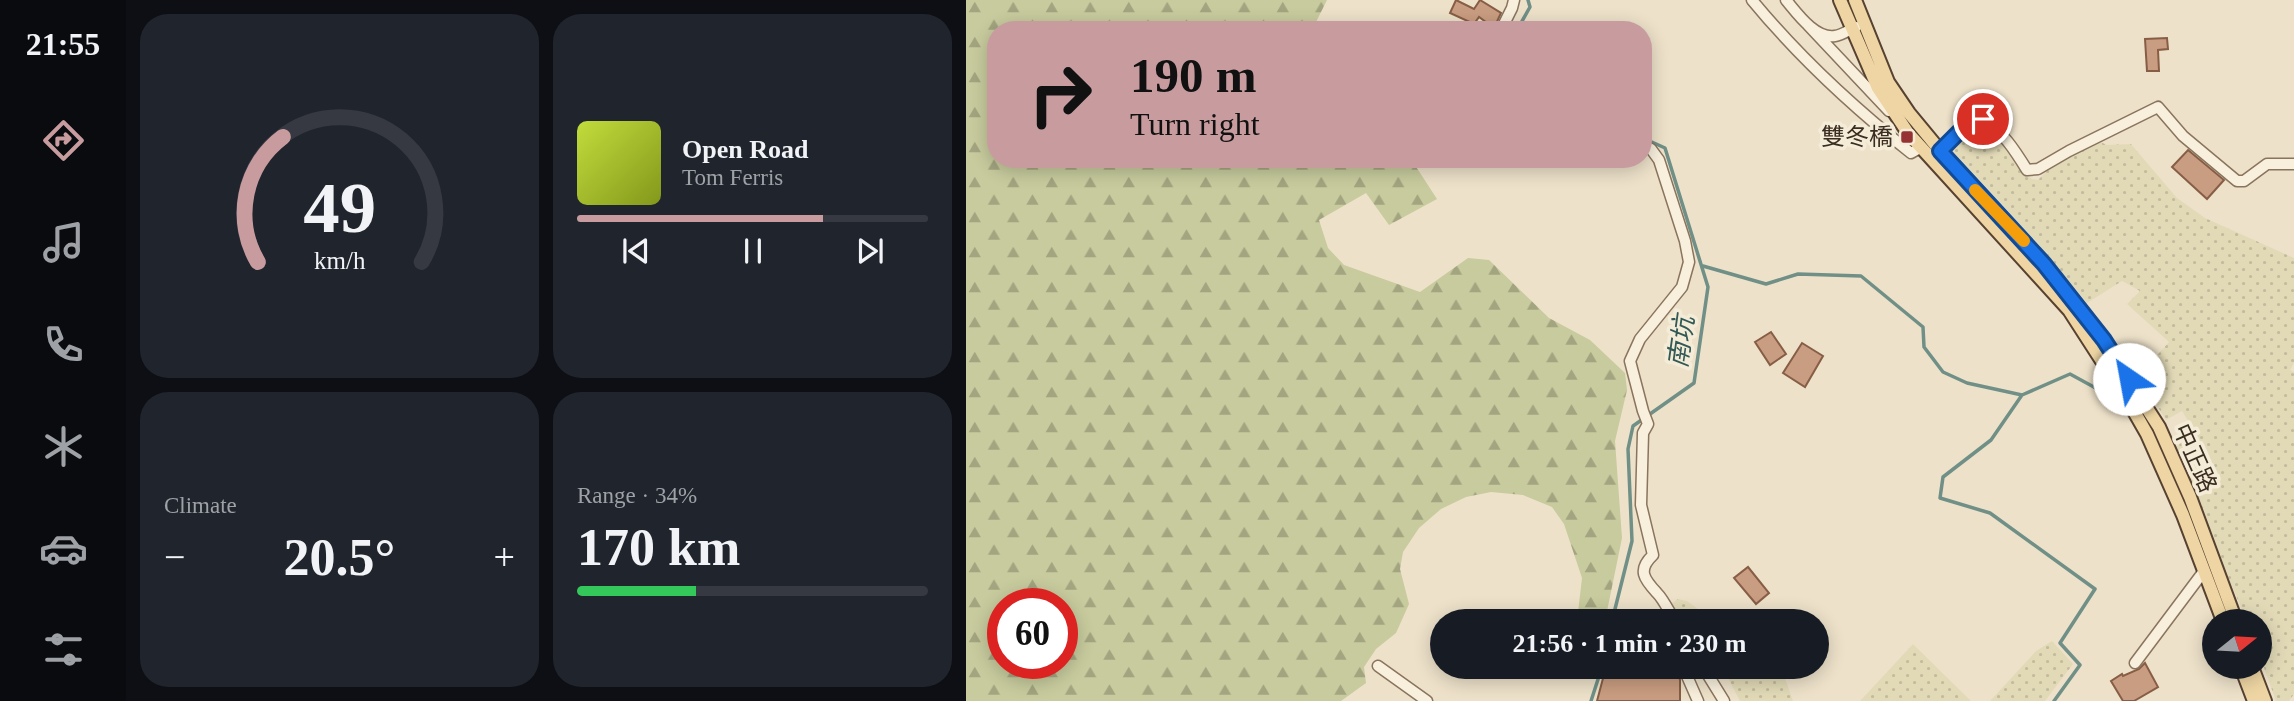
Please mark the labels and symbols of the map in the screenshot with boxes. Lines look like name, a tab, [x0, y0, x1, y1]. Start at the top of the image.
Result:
pin	[1953, 89, 2013, 149]
place label: 雙冬橋	[1821, 124, 1893, 150]
marker: 雙冬橋	[1899, 129, 1915, 145]
water label: 南坑	[1664, 310, 1700, 370]
position arrow	[2092, 342, 2166, 416]
street label: 中正路	[2168, 420, 2222, 496]
speed limit sign: 60	[987, 588, 1078, 679]
north arrow	[2202, 609, 2272, 679]

